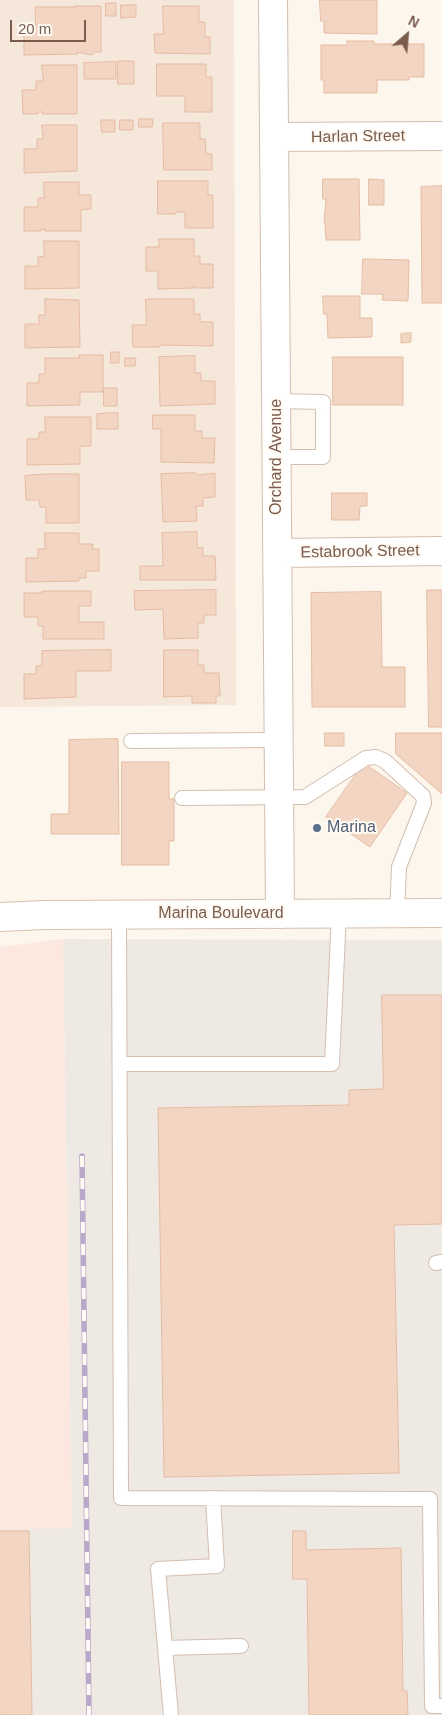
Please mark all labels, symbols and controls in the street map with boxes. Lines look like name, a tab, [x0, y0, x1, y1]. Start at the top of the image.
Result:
scale bar	[12, 10, 89, 42]
north arrow	[382, 10, 432, 60]
text: N	[406, 12, 422, 31]
text: 20 m	[18, 20, 51, 37]
street label: Harlan Street	[311, 127, 405, 147]
street label: Orchard Avenue	[267, 399, 287, 515]
street label: Estabrook Street	[300, 541, 420, 563]
place label: Marina	[327, 818, 376, 838]
marker: Marina	[311, 822, 323, 834]
street label: Marina Boulevard	[158, 904, 284, 924]

